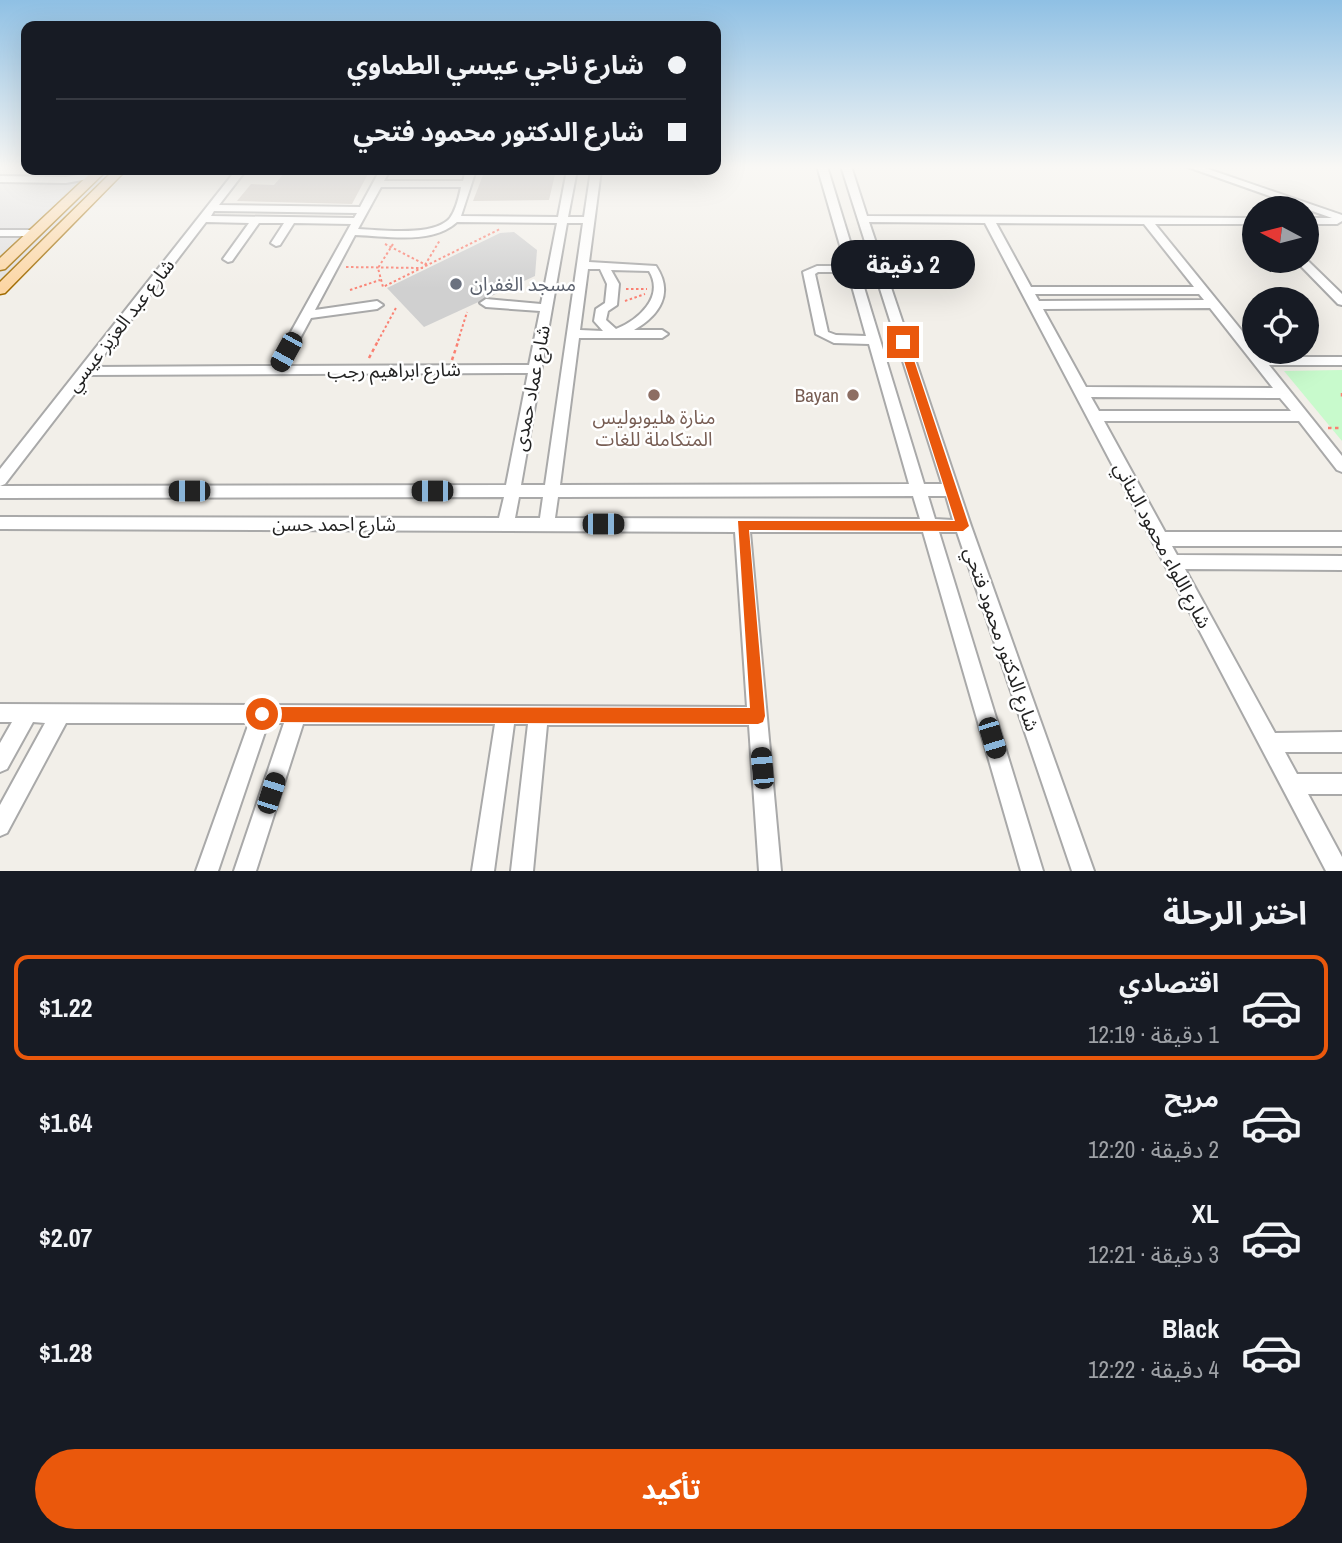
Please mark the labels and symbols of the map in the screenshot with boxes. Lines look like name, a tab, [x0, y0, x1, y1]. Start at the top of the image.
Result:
north arrow	[1242, 196, 1320, 273]
callout: 2 دقيقة	[831, 240, 975, 290]
street label: شارع عبد العزيز عيسي	[60, 253, 182, 399]
place label: مسجد الغفران	[470, 271, 576, 297]
marker: مسجد الغفران	[448, 276, 464, 292]
street label: شارع عماد حمدى	[506, 323, 557, 453]
route end	[887, 326, 919, 358]
car	[267, 329, 306, 375]
street label: شارع ابراهيم رجب	[327, 356, 461, 386]
place label: Bayan	[795, 382, 839, 408]
marker: منارة هليوبوليس المتكاملة للغات	[646, 387, 662, 403]
marker: Bayan	[845, 387, 861, 403]
place label: منارة هليوبوليس المتكاملة للغات	[592, 404, 716, 452]
street label: شارع اللواء محمود البناني	[1106, 457, 1218, 634]
car	[169, 481, 211, 502]
car	[412, 481, 454, 502]
street label: شارع احمد حسن	[272, 511, 396, 538]
car	[583, 514, 625, 535]
street label: شارع الدكتور محمود فتحي	[956, 543, 1046, 735]
route start	[246, 698, 278, 730]
car	[976, 715, 1009, 761]
car	[750, 746, 775, 790]
car	[255, 770, 288, 816]

